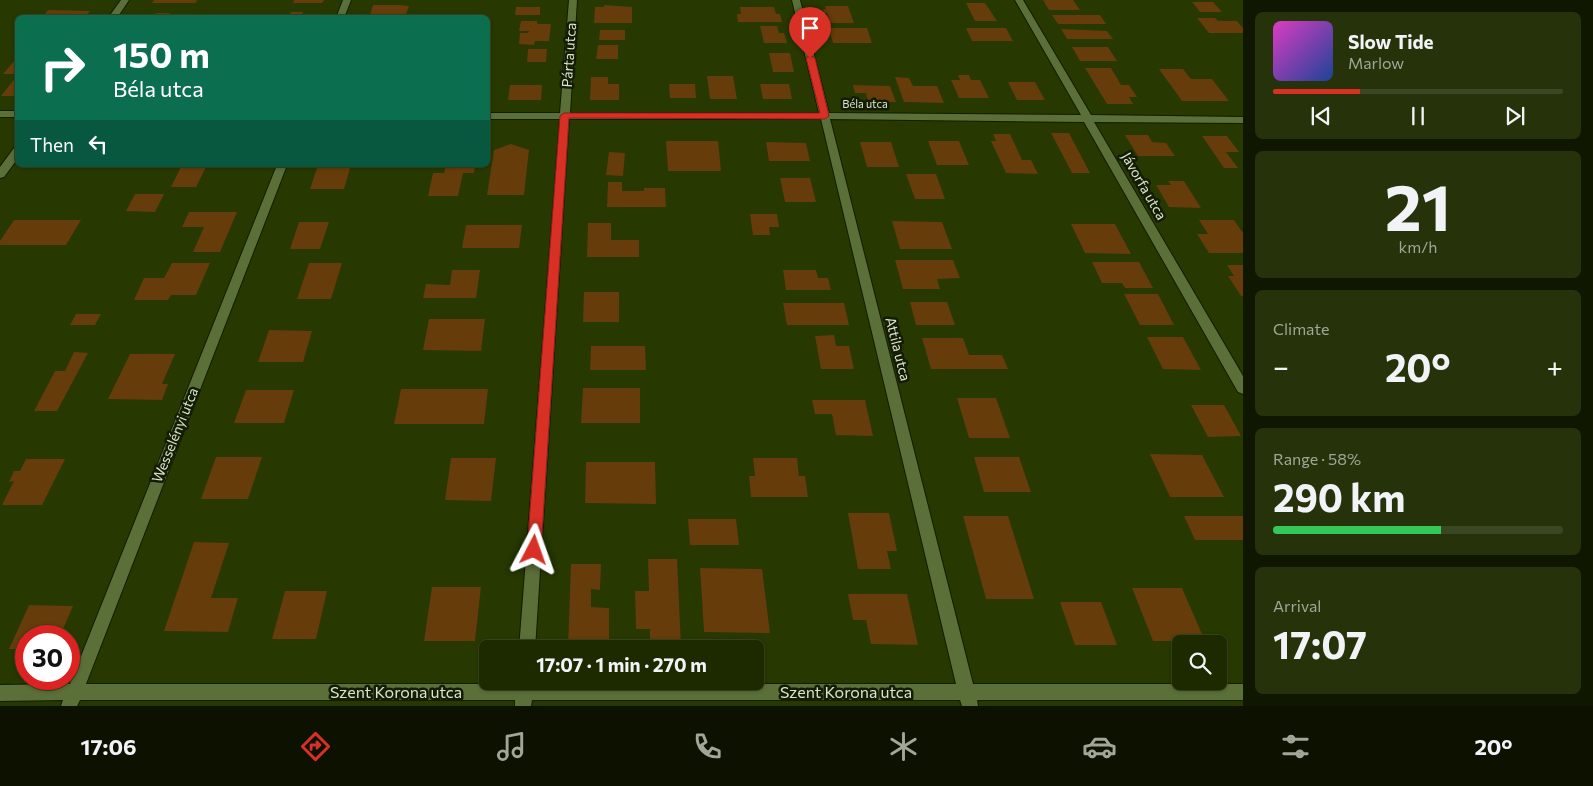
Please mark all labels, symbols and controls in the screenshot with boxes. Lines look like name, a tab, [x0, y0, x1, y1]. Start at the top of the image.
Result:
pin	[789, 7, 831, 58]
icon: arrive	[796, 14, 824, 42]
street label: Párta utca	[558, 22, 579, 88]
text: Slow Tide	[1348, 30, 1434, 53]
text: 150 m	[113, 32, 210, 75]
icon: right	[30, 35, 95, 100]
text: Marlow	[1348, 53, 1404, 72]
text: Béla utca	[113, 75, 204, 102]
street label: Béla utca	[842, 97, 888, 110]
icon: previous	[1307, 102, 1335, 130]
icon: pause	[1404, 102, 1432, 130]
icon: next	[1501, 102, 1529, 130]
icon: left	[84, 130, 112, 158]
text: Then	[30, 133, 74, 156]
street label: Jávorfa utca	[1118, 149, 1171, 223]
text: 21	[1385, 165, 1451, 244]
text: km/h	[1399, 237, 1437, 256]
street label: Attila utca	[882, 315, 915, 383]
text: Climate	[1273, 319, 1329, 338]
text: 20°	[1385, 343, 1451, 390]
text: −	[1273, 349, 1289, 383]
text: +	[1547, 349, 1563, 383]
street label: Wesselényi utca	[148, 385, 201, 485]
text: Range · 58%	[1273, 449, 1361, 468]
text: 290 km	[1273, 473, 1405, 520]
position arrow	[507, 523, 559, 575]
text: Arrival	[1273, 596, 1321, 615]
text: 17:07	[1273, 620, 1367, 667]
speed limit sign: 30	[15, 625, 80, 690]
map controls	[1172, 635, 1227, 690]
button: search	[1172, 635, 1227, 690]
text: 17:07 · 1 min · 270 m	[536, 653, 707, 676]
street label: Szent Korona utca	[330, 682, 462, 701]
street label: Szent Korona utca	[780, 682, 912, 701]
icon: directions	[298, 729, 333, 764]
icon: music	[494, 729, 529, 764]
icon: phone	[690, 729, 725, 764]
icon: climate	[886, 729, 921, 764]
icon: car	[1082, 729, 1117, 764]
icon: filters	[1278, 729, 1313, 764]
text: 17:06	[81, 733, 137, 760]
text: 20°	[1474, 733, 1512, 760]

